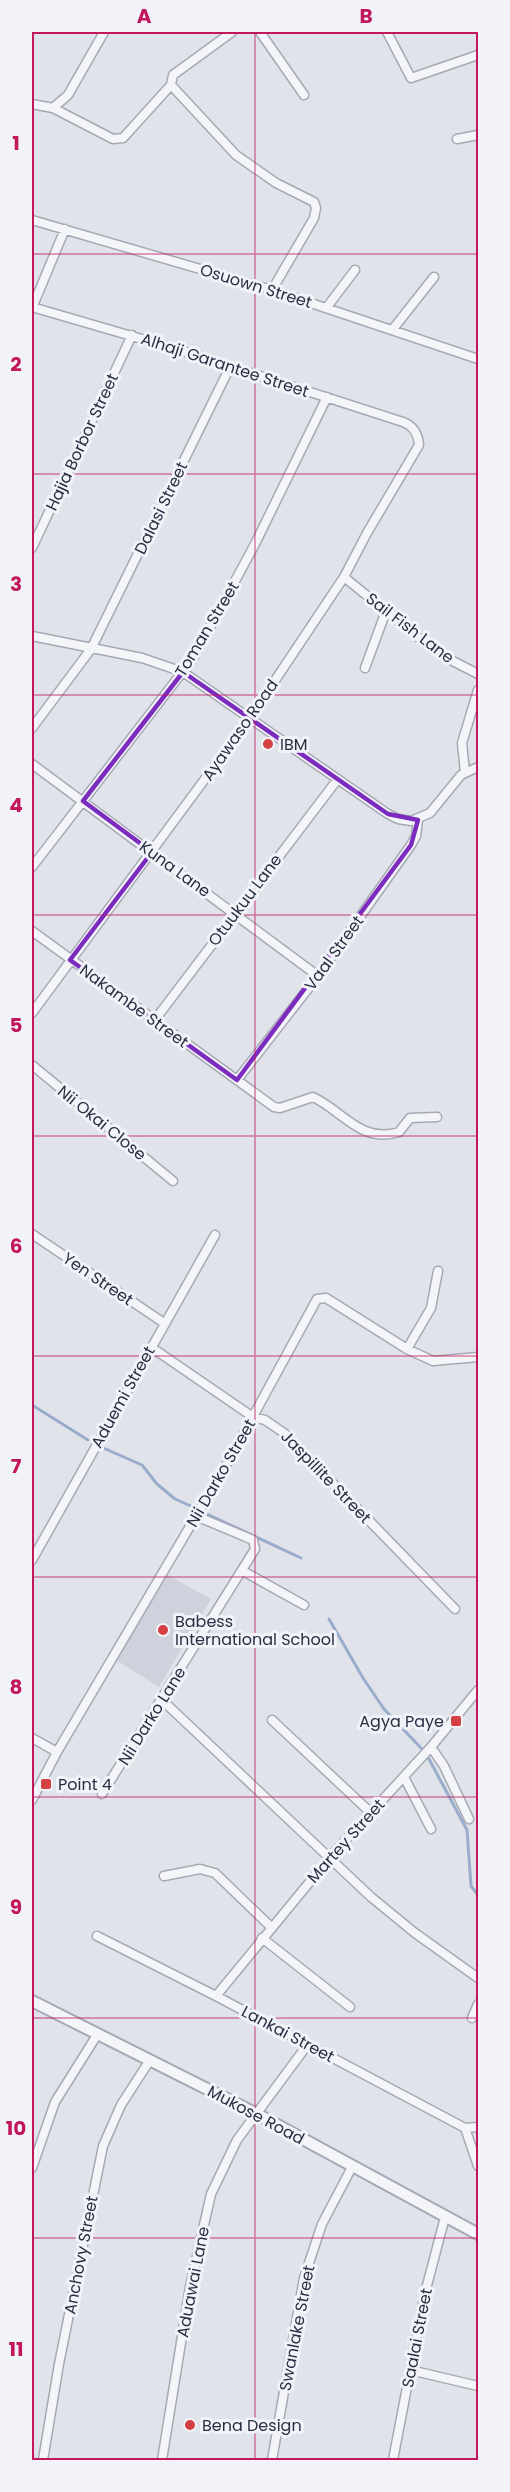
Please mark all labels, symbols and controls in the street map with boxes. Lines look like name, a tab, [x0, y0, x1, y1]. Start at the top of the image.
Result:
text: A	[137, 2, 152, 30]
text: B	[359, 2, 373, 30]
text: 1	[12, 129, 20, 157]
street label: Osuown Street	[197, 258, 315, 314]
street label: Alhaji Garantee Street	[138, 327, 312, 403]
text: 2	[10, 350, 22, 378]
street label: Hajia Borbor Street	[40, 369, 124, 514]
street label: Dalasi Street	[129, 458, 193, 558]
text: 3	[10, 570, 22, 598]
street label: Toman Street	[169, 577, 245, 681]
street label: Sail Fish Lane	[361, 587, 459, 669]
street label: Ayawaso Road	[196, 675, 284, 785]
place label: IBM	[280, 733, 308, 756]
marker: IBM	[261, 737, 275, 751]
text: 4	[9, 791, 23, 819]
street label: Kuna Lane	[135, 835, 215, 903]
street label: Otuukuu Lane	[203, 849, 287, 951]
street label: Vaal Street	[299, 911, 369, 995]
street label: Nakambe Street	[75, 959, 193, 1053]
text: 5	[10, 1011, 23, 1039]
street label: Nii Okai Close	[53, 1080, 151, 1166]
text: 6	[10, 1232, 22, 1260]
street label: Yen Street	[58, 1247, 138, 1311]
street label: Aduemi Street	[85, 1342, 161, 1452]
street label: Nii Darko Street	[181, 1415, 261, 1531]
street label: Jaspillite Street	[276, 1425, 376, 1529]
text: 7	[11, 1452, 22, 1480]
place label: Babess International School	[175, 1610, 335, 1651]
marker: Babess International School	[156, 1623, 170, 1637]
street label: Nii Darko Lane	[113, 1662, 192, 1770]
text: 8	[10, 1673, 22, 1701]
place label: Agya Paye	[359, 1710, 444, 1733]
marker: Agya Paye	[449, 1714, 463, 1728]
place label: Point 4	[58, 1773, 112, 1796]
marker: Point 4	[39, 1777, 53, 1791]
street label: Martey Street	[302, 1794, 390, 1888]
text: 9	[10, 1893, 22, 1921]
street label: Lankai Street	[238, 2000, 339, 2068]
street label: Mukose Road	[204, 2080, 308, 2150]
text: 10	[6, 2114, 26, 2142]
street label: Anchovy Street	[58, 2194, 104, 2316]
street label: Aduawai Lane	[171, 2224, 215, 2340]
street label: Swanlake Street	[274, 2263, 320, 2393]
street label: Saalai Street	[396, 2286, 438, 2390]
text: 11	[8, 2335, 24, 2363]
place label: Bena Design	[202, 2414, 302, 2437]
marker: Bena Design	[183, 2418, 197, 2432]

